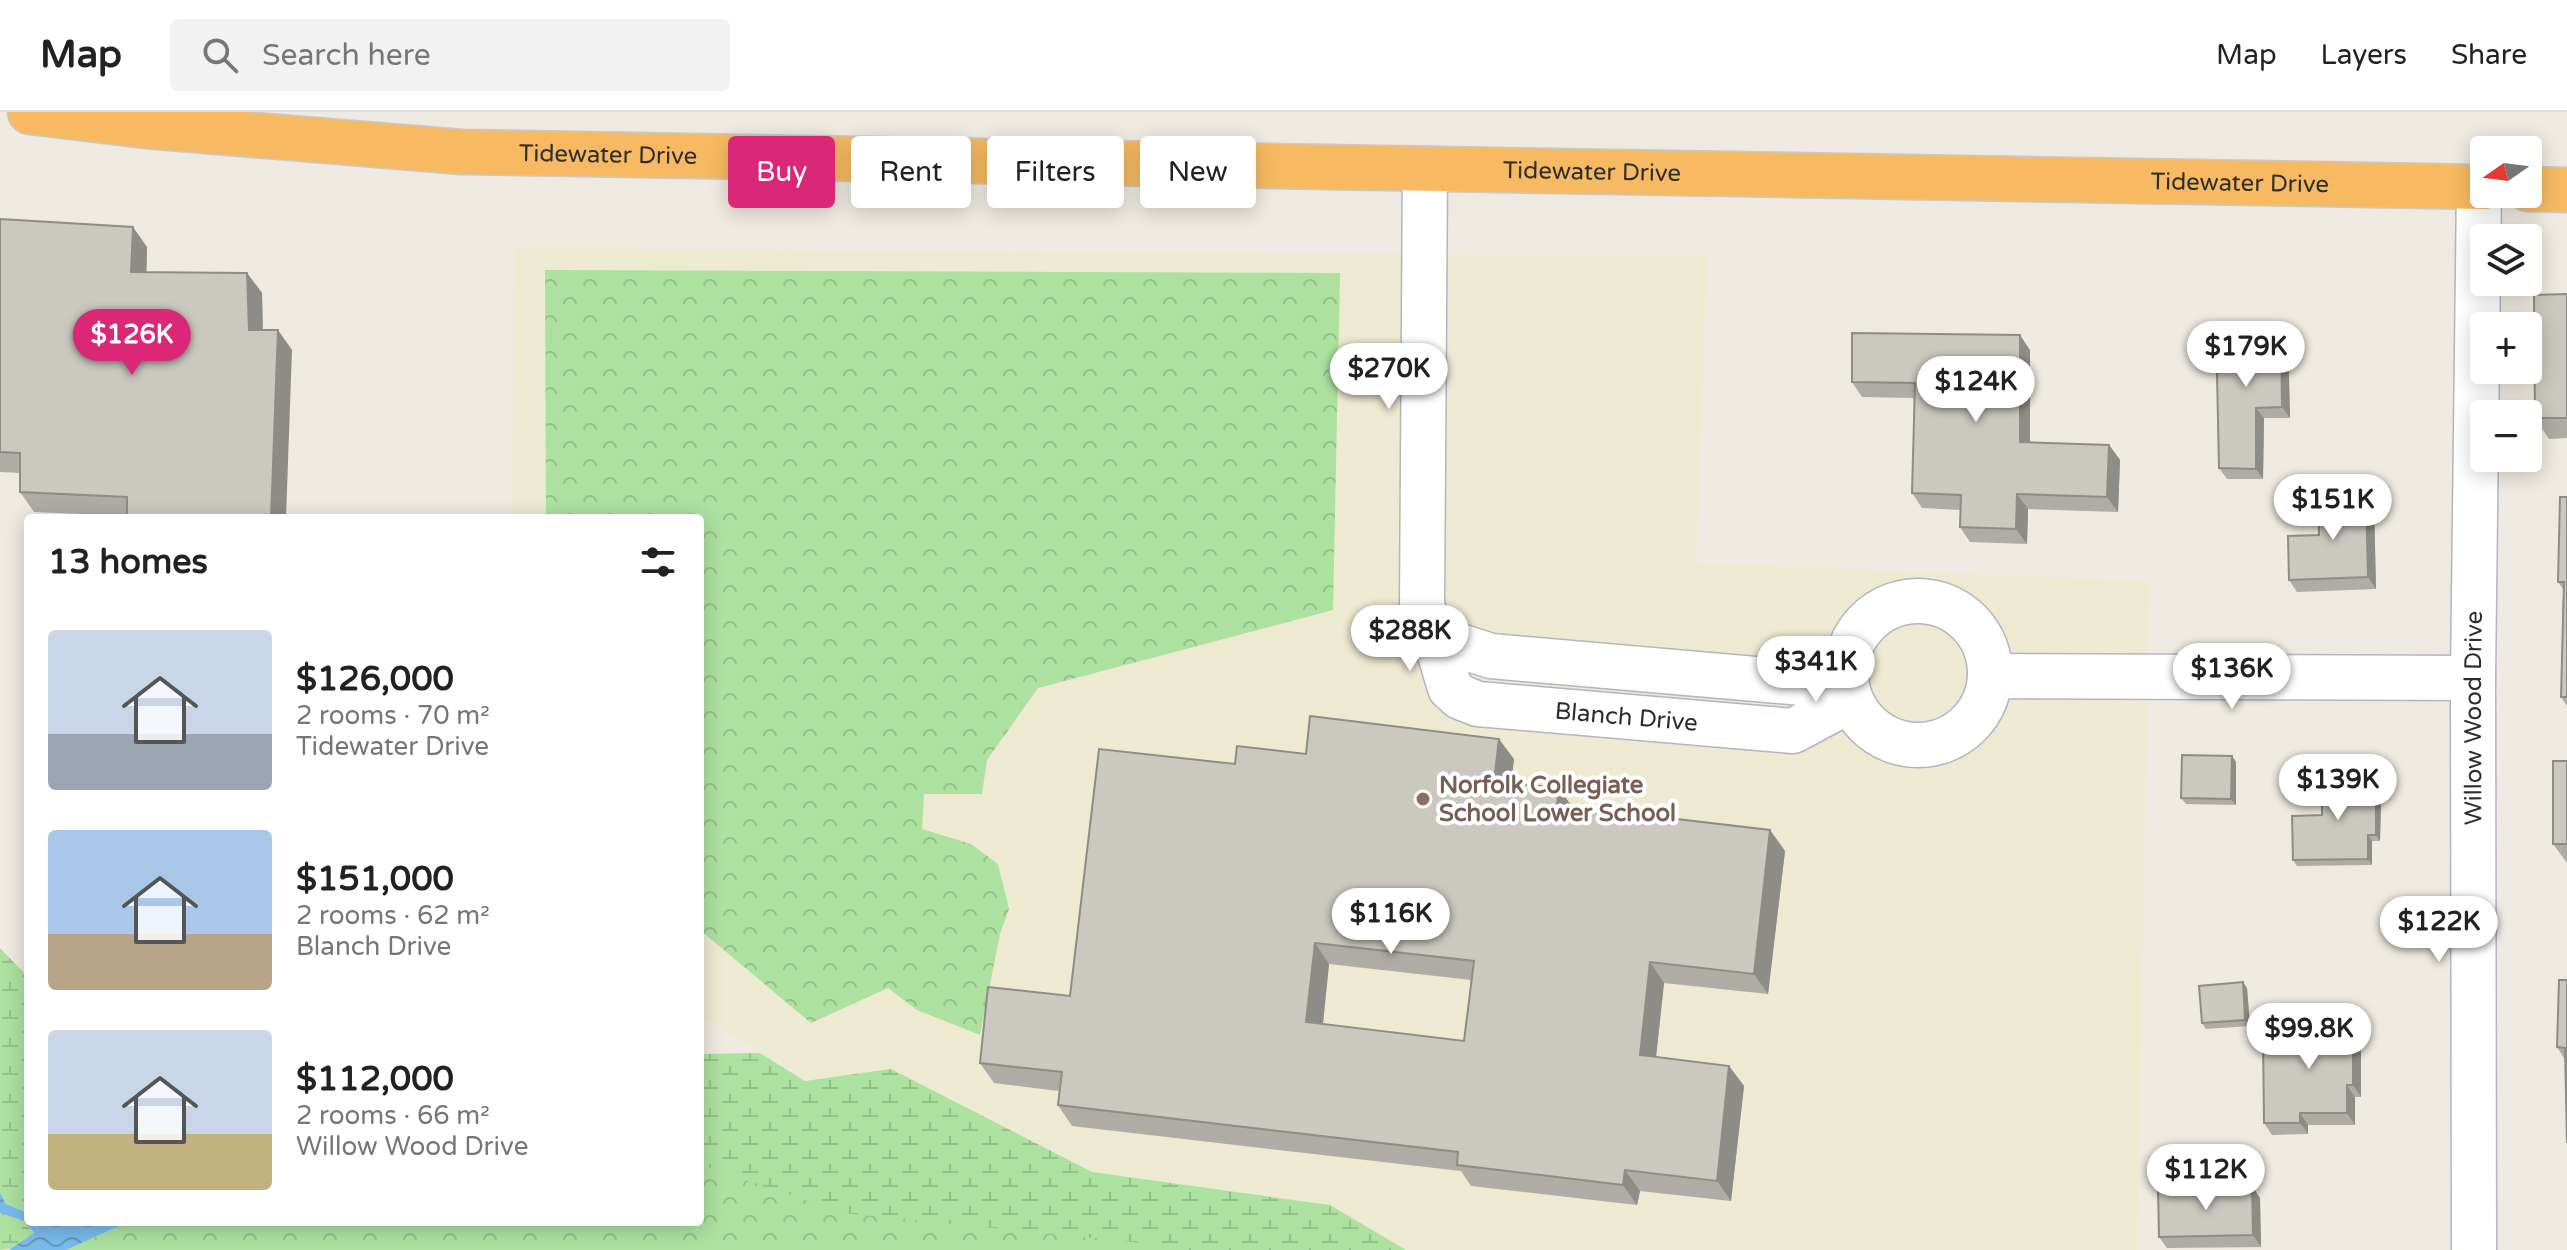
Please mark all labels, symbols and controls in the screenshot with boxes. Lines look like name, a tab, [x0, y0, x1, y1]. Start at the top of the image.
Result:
search box	[170, 19, 730, 91]
text: Map	[40, 32, 122, 78]
icon: search	[198, 33, 242, 77]
text: Search here	[262, 37, 431, 74]
text: Map	[2216, 38, 2277, 72]
text: Layers	[2321, 38, 2407, 72]
text: Share	[2451, 38, 2527, 72]
chip: Buy	[728, 136, 835, 208]
chip: Rent	[851, 136, 971, 208]
chip: Filters	[987, 136, 1124, 208]
chip: New	[1140, 136, 1256, 208]
north arrow	[2470, 136, 2542, 208]
map controls	[2470, 136, 2542, 472]
street label: Tidewater Drive	[519, 138, 697, 171]
street label: Tidewater Drive	[1503, 156, 1681, 188]
street label: Tidewater Drive	[2150, 167, 2329, 199]
button: layers	[2470, 224, 2542, 296]
pin: $126K	[76, 309, 188, 377]
button: +	[2470, 312, 2542, 384]
text: $126K	[91, 319, 173, 350]
pin: $179K	[2190, 321, 2302, 389]
text: $179K	[2205, 331, 2287, 362]
pin: $270K	[1333, 343, 1445, 411]
text: $270K	[1348, 353, 1430, 384]
pin: $124K	[1920, 356, 2032, 424]
text: $124K	[1935, 366, 2017, 397]
button: −	[2470, 400, 2542, 472]
pin: $151K	[2277, 474, 2389, 542]
text: $151K	[2292, 484, 2374, 515]
icon: filters	[636, 540, 680, 584]
text: 13 homes	[48, 542, 208, 583]
pin: $288K	[1354, 605, 1466, 673]
street label: Willow Wood Drive	[2458, 611, 2488, 825]
text: $288K	[1369, 615, 1451, 646]
pin: $341K	[1760, 636, 1872, 704]
pin: $136K	[2176, 643, 2288, 711]
text: $341K	[1775, 646, 1857, 677]
text: $136K	[2191, 653, 2273, 684]
text: $126,000	[296, 659, 454, 700]
icon: home	[112, 662, 208, 758]
street label: Blanch Drive	[1554, 696, 1699, 737]
text: 2 rooms · 70 m²	[296, 700, 490, 731]
text: Tidewater Drive	[296, 731, 489, 762]
pin: $139K	[2282, 754, 2394, 822]
text: $139K	[2297, 764, 2379, 795]
place label: Norfolk Collegiate School Lower School	[1439, 771, 1676, 828]
marker: Norfolk Collegiate School Lower School	[1414, 790, 1432, 808]
text: $151,000	[296, 859, 454, 900]
icon: home	[112, 862, 208, 958]
pin: $116K	[1335, 888, 1447, 956]
pin: $122K	[2383, 896, 2495, 964]
text: $116K	[1350, 898, 1432, 929]
text: 2 rooms · 62 m²	[296, 900, 490, 931]
text: $122K	[2398, 906, 2480, 937]
text: Blanch Drive	[296, 931, 451, 962]
pin: $99.8K	[2244, 1003, 2374, 1071]
text: $99.8K	[2264, 1013, 2354, 1044]
text: $112,000	[296, 1059, 454, 1100]
icon: home	[112, 1062, 208, 1158]
text: 2 rooms · 66 m²	[296, 1100, 490, 1131]
text: Willow Wood Drive	[296, 1131, 528, 1162]
pin: $112K	[2150, 1144, 2262, 1212]
text: $112K	[2165, 1154, 2247, 1185]

